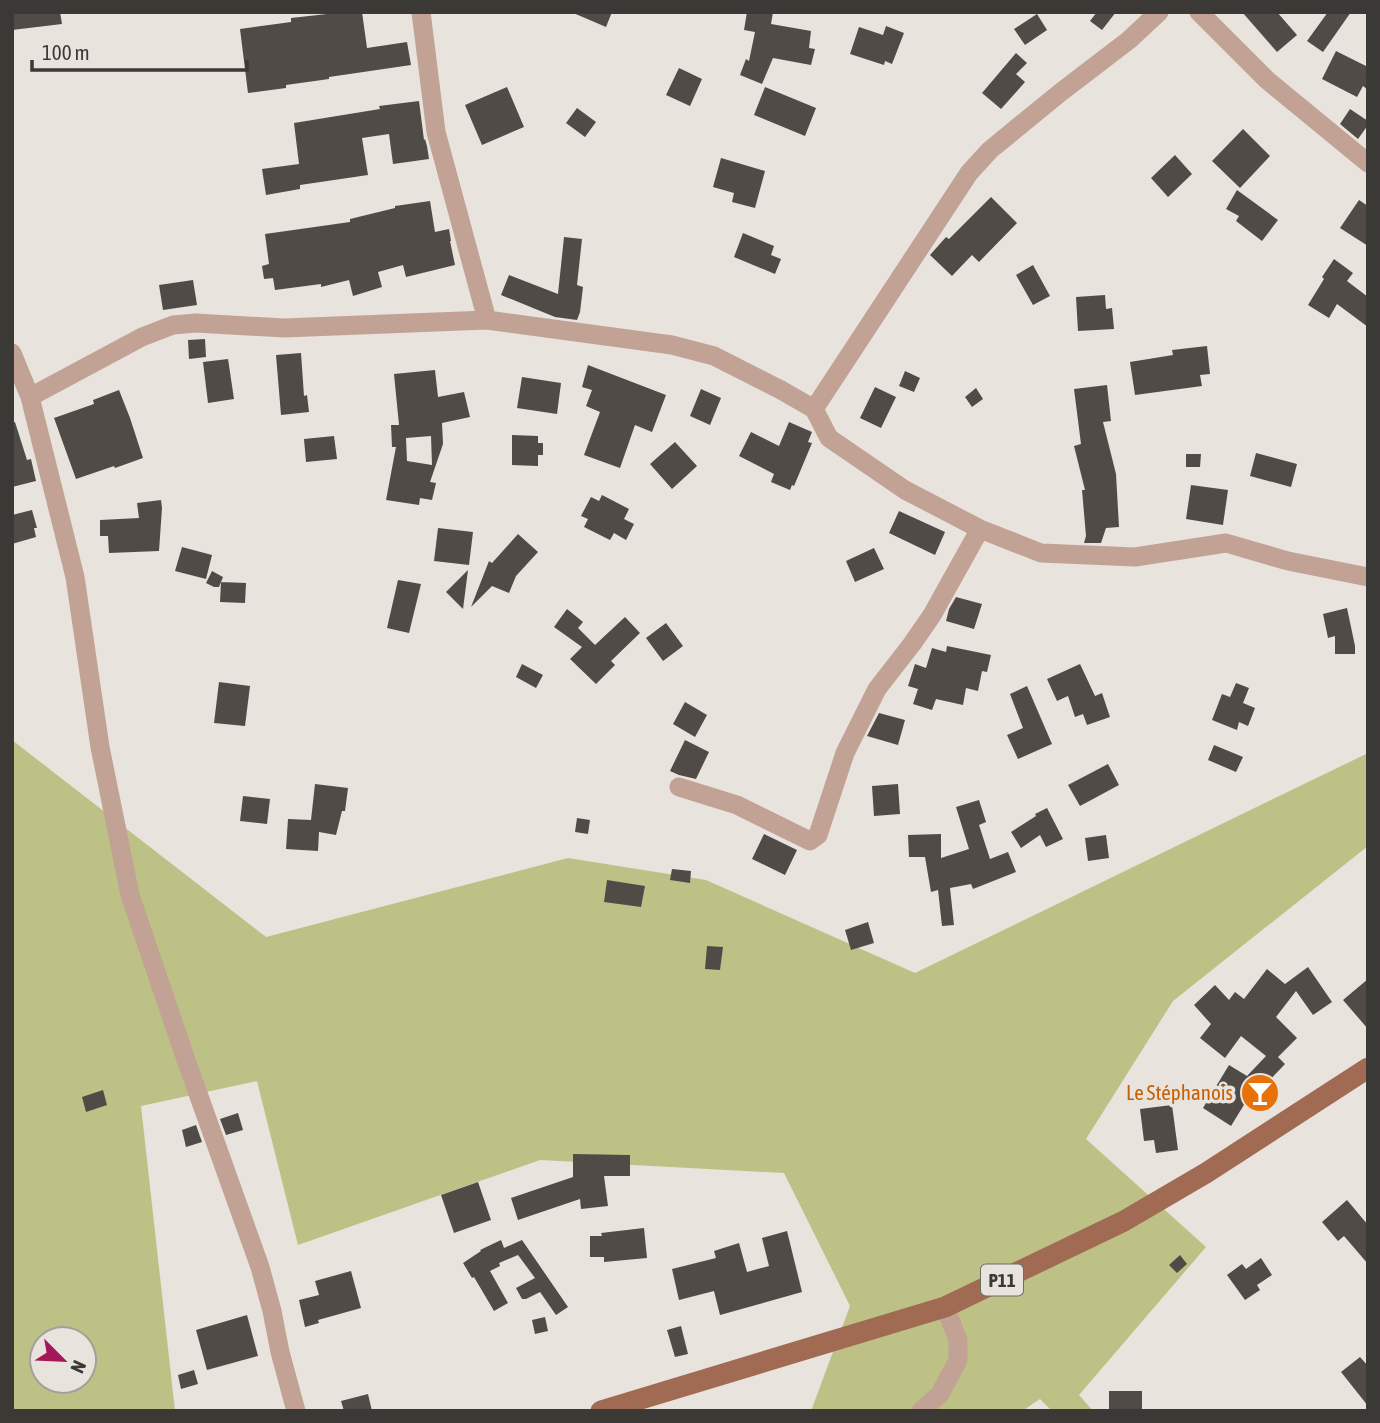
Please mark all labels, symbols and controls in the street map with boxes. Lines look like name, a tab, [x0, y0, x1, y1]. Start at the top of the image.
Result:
scale bar	[32, 28, 247, 72]
text: 100 m	[42, 40, 90, 64]
bar icon: Le Stéphanois	[1239, 1072, 1281, 1114]
place label: Le Stéphanois	[1126, 1080, 1233, 1104]
road number: P11	[981, 1264, 1023, 1296]
north arrow	[28, 1325, 98, 1395]
text: N	[66, 1357, 91, 1377]

